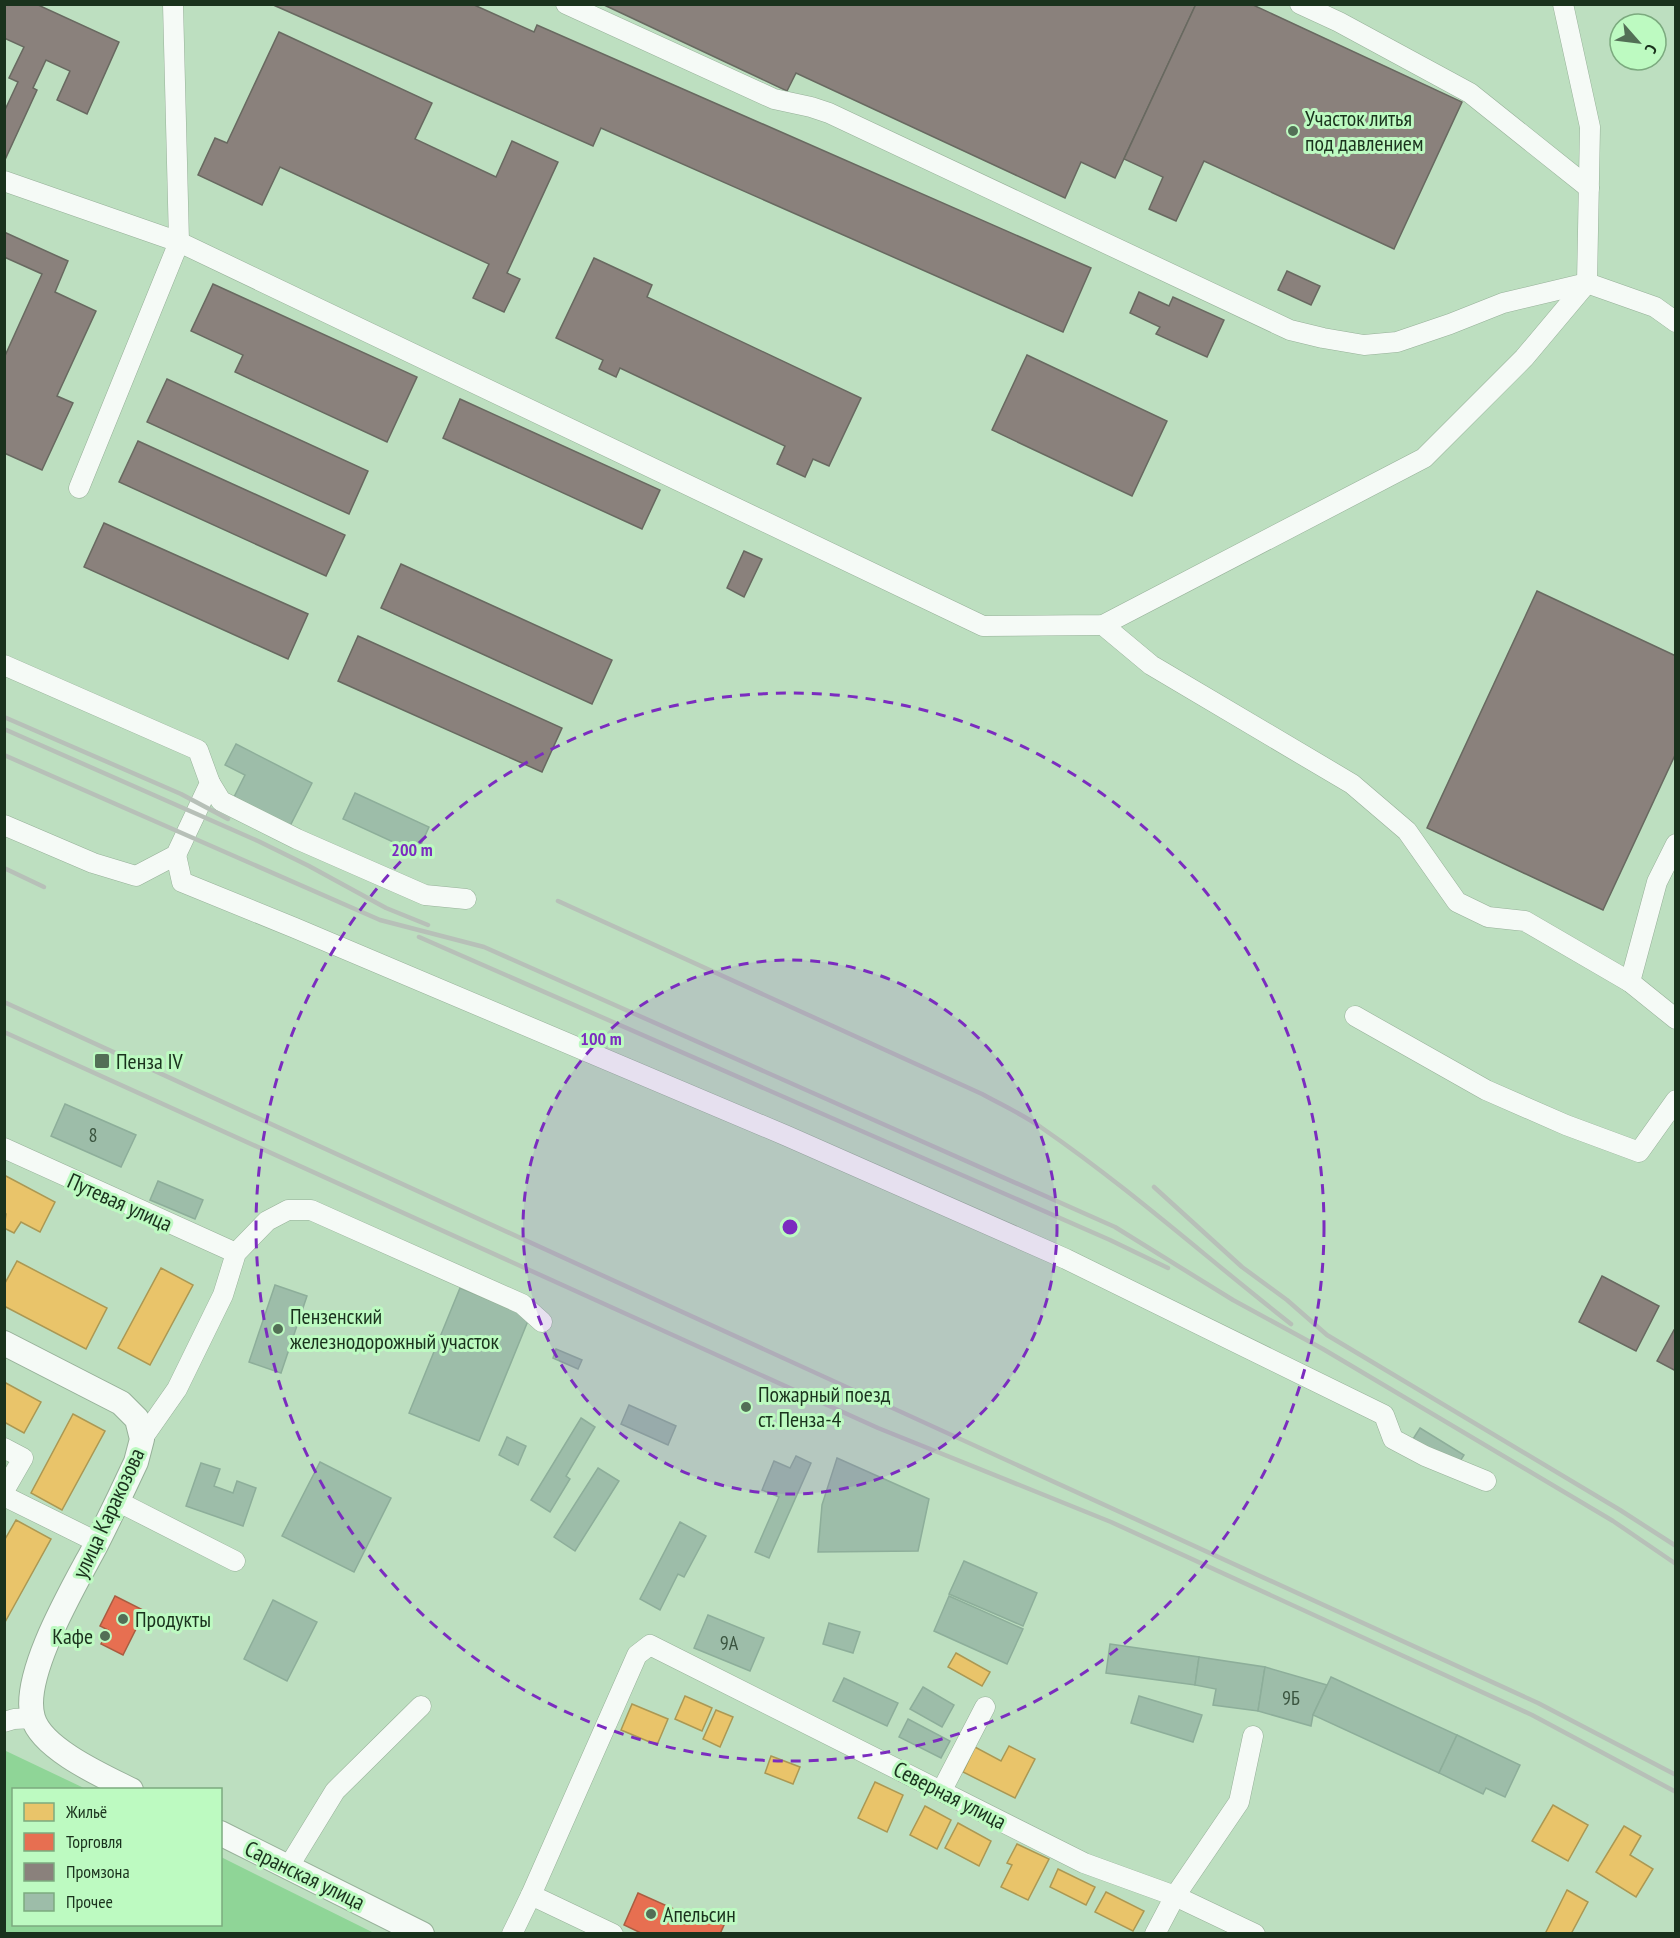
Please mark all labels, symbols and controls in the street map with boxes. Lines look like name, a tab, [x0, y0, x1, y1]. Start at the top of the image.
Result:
north arrow	[1608, 12, 1668, 72]
text: С	[1640, 41, 1662, 58]
place label: Участок литья под давлением	[1305, 104, 1423, 157]
marker: Участок литья под давлением	[1286, 124, 1300, 138]
text: 200 m	[391, 838, 433, 861]
text: 100 m	[580, 1027, 622, 1050]
place label: Пенза IV	[116, 1047, 184, 1075]
marker: Пенза IV	[93, 1052, 111, 1070]
house number: 8	[89, 1122, 98, 1148]
street label: Путевая улица	[63, 1166, 177, 1238]
centre of rings	[780, 1217, 800, 1237]
place label: Пензенский железнодорожный участок	[290, 1302, 499, 1355]
marker: Пензенский железнодорожный участок	[271, 1322, 285, 1336]
place label: Пожарный поезд ст. Пенза-4	[758, 1380, 891, 1433]
marker: Пожарный поезд ст. Пенза-4	[739, 1400, 753, 1414]
street label: улица Каракозова	[66, 1443, 150, 1583]
place label: Продукты	[135, 1605, 211, 1633]
marker: Продукты	[116, 1612, 130, 1626]
place label: Кафе	[52, 1622, 93, 1650]
marker: Кафе	[98, 1629, 112, 1643]
house number: 9А	[720, 1630, 739, 1656]
house number: 9Б	[1282, 1685, 1300, 1711]
street label: Северная улица	[889, 1755, 1011, 1835]
legend	[12, 1788, 222, 1926]
text: Жильё	[65, 1800, 107, 1823]
text: Торговля	[66, 1830, 122, 1853]
street label: Саранская улица	[240, 1834, 370, 1916]
text: Промзона	[66, 1860, 130, 1883]
text: Прочее	[66, 1890, 113, 1913]
place label: Апельсин	[663, 1900, 736, 1928]
marker: Апельсин	[644, 1907, 658, 1921]

